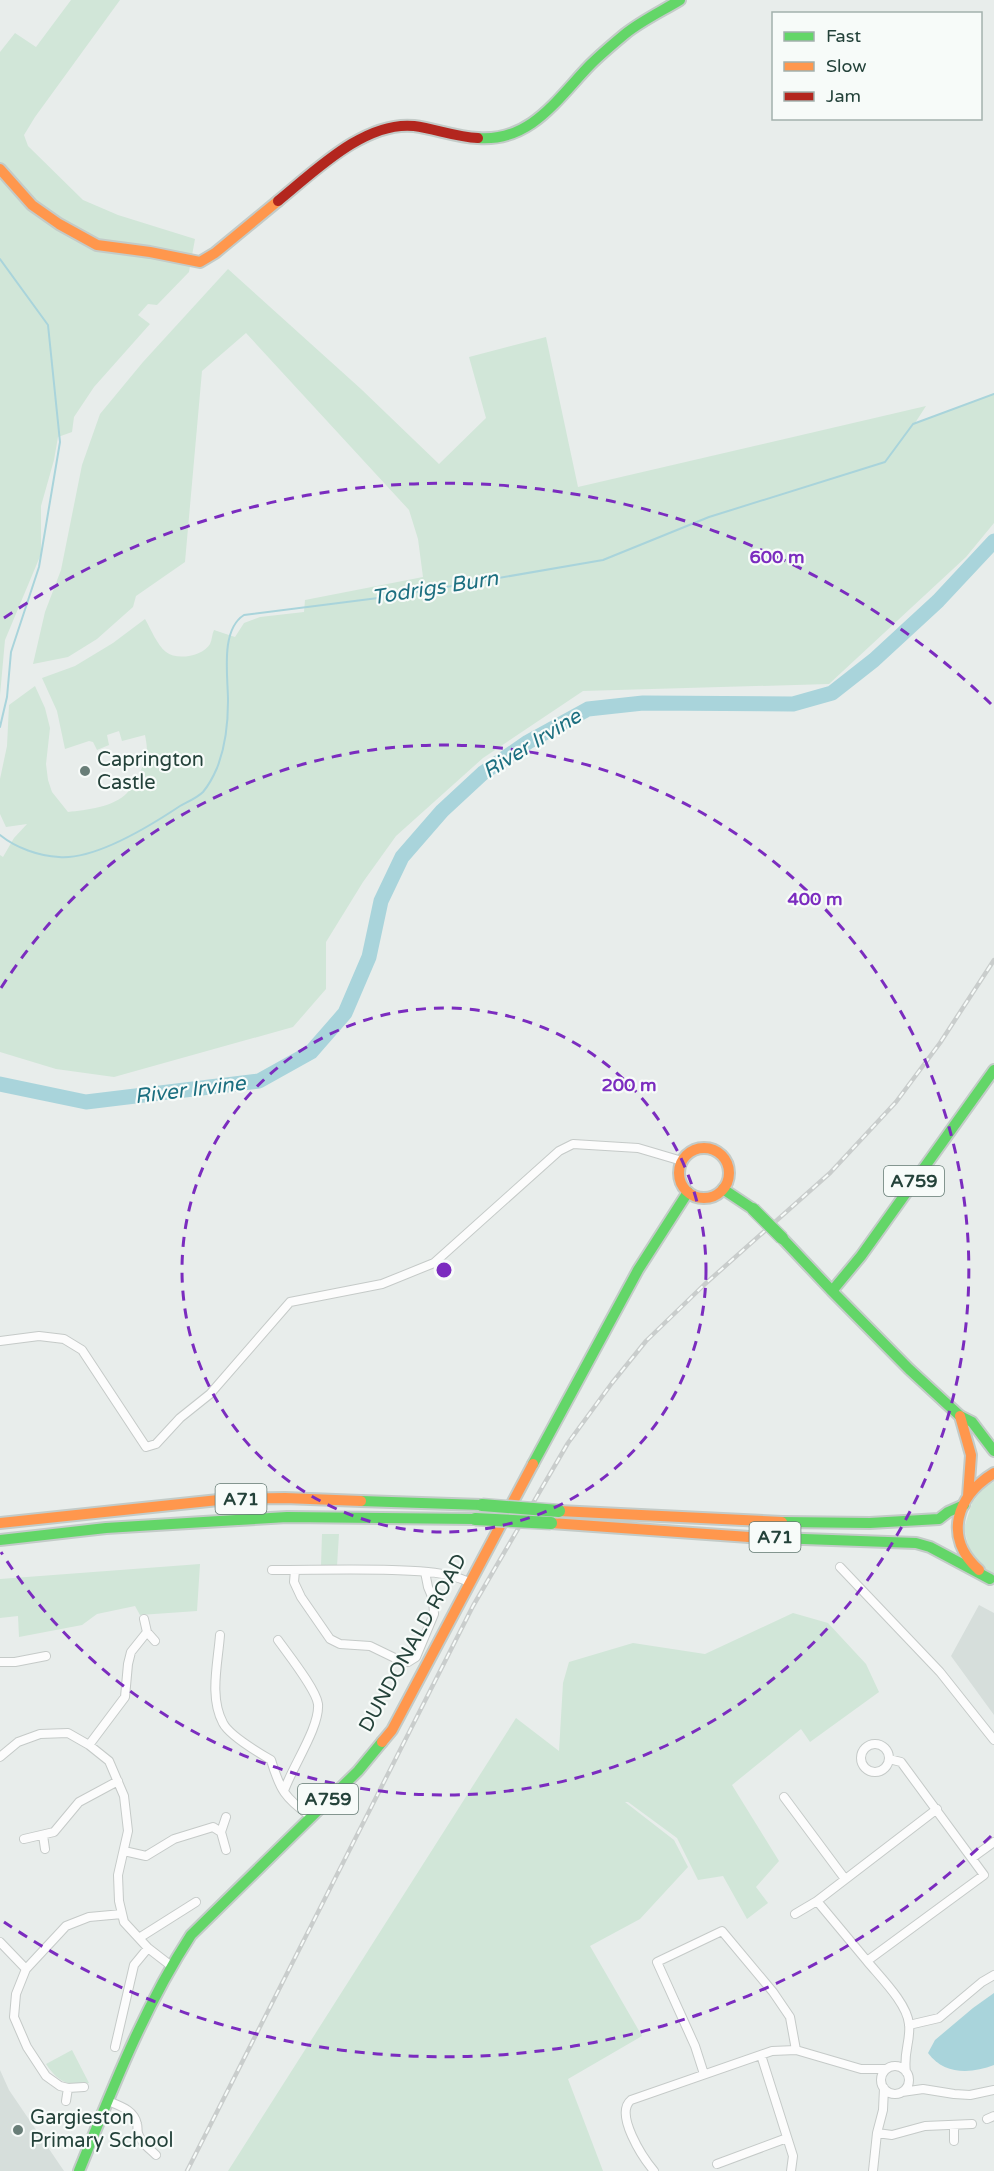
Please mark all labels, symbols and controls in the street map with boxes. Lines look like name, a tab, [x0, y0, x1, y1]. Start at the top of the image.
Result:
legend	[772, 12, 982, 120]
text: Fast	[826, 25, 861, 47]
text: Slow	[826, 55, 867, 77]
text: Jam	[826, 85, 861, 107]
text: 600 m	[749, 546, 805, 568]
water label: Todrigs Burn	[370, 565, 501, 610]
water label: River Irvine	[478, 703, 587, 784]
place label: Caprington Castle	[97, 748, 204, 795]
marker: Caprington Castle	[78, 764, 92, 778]
text: 400 m	[787, 888, 843, 910]
water label: River Irvine	[133, 1071, 248, 1109]
text: 200 m	[601, 1074, 657, 1096]
road number: A759	[884, 1166, 944, 1196]
centre of rings	[434, 1260, 454, 1280]
road number: A71	[216, 1484, 266, 1514]
road number: A71	[750, 1522, 800, 1552]
street label: DUNDONALD ROAD	[354, 1550, 472, 1736]
road number: A759	[298, 1784, 358, 1814]
place label: Gargieston Primary School	[30, 2106, 174, 2153]
marker: Gargieston Primary School	[11, 2123, 25, 2137]

